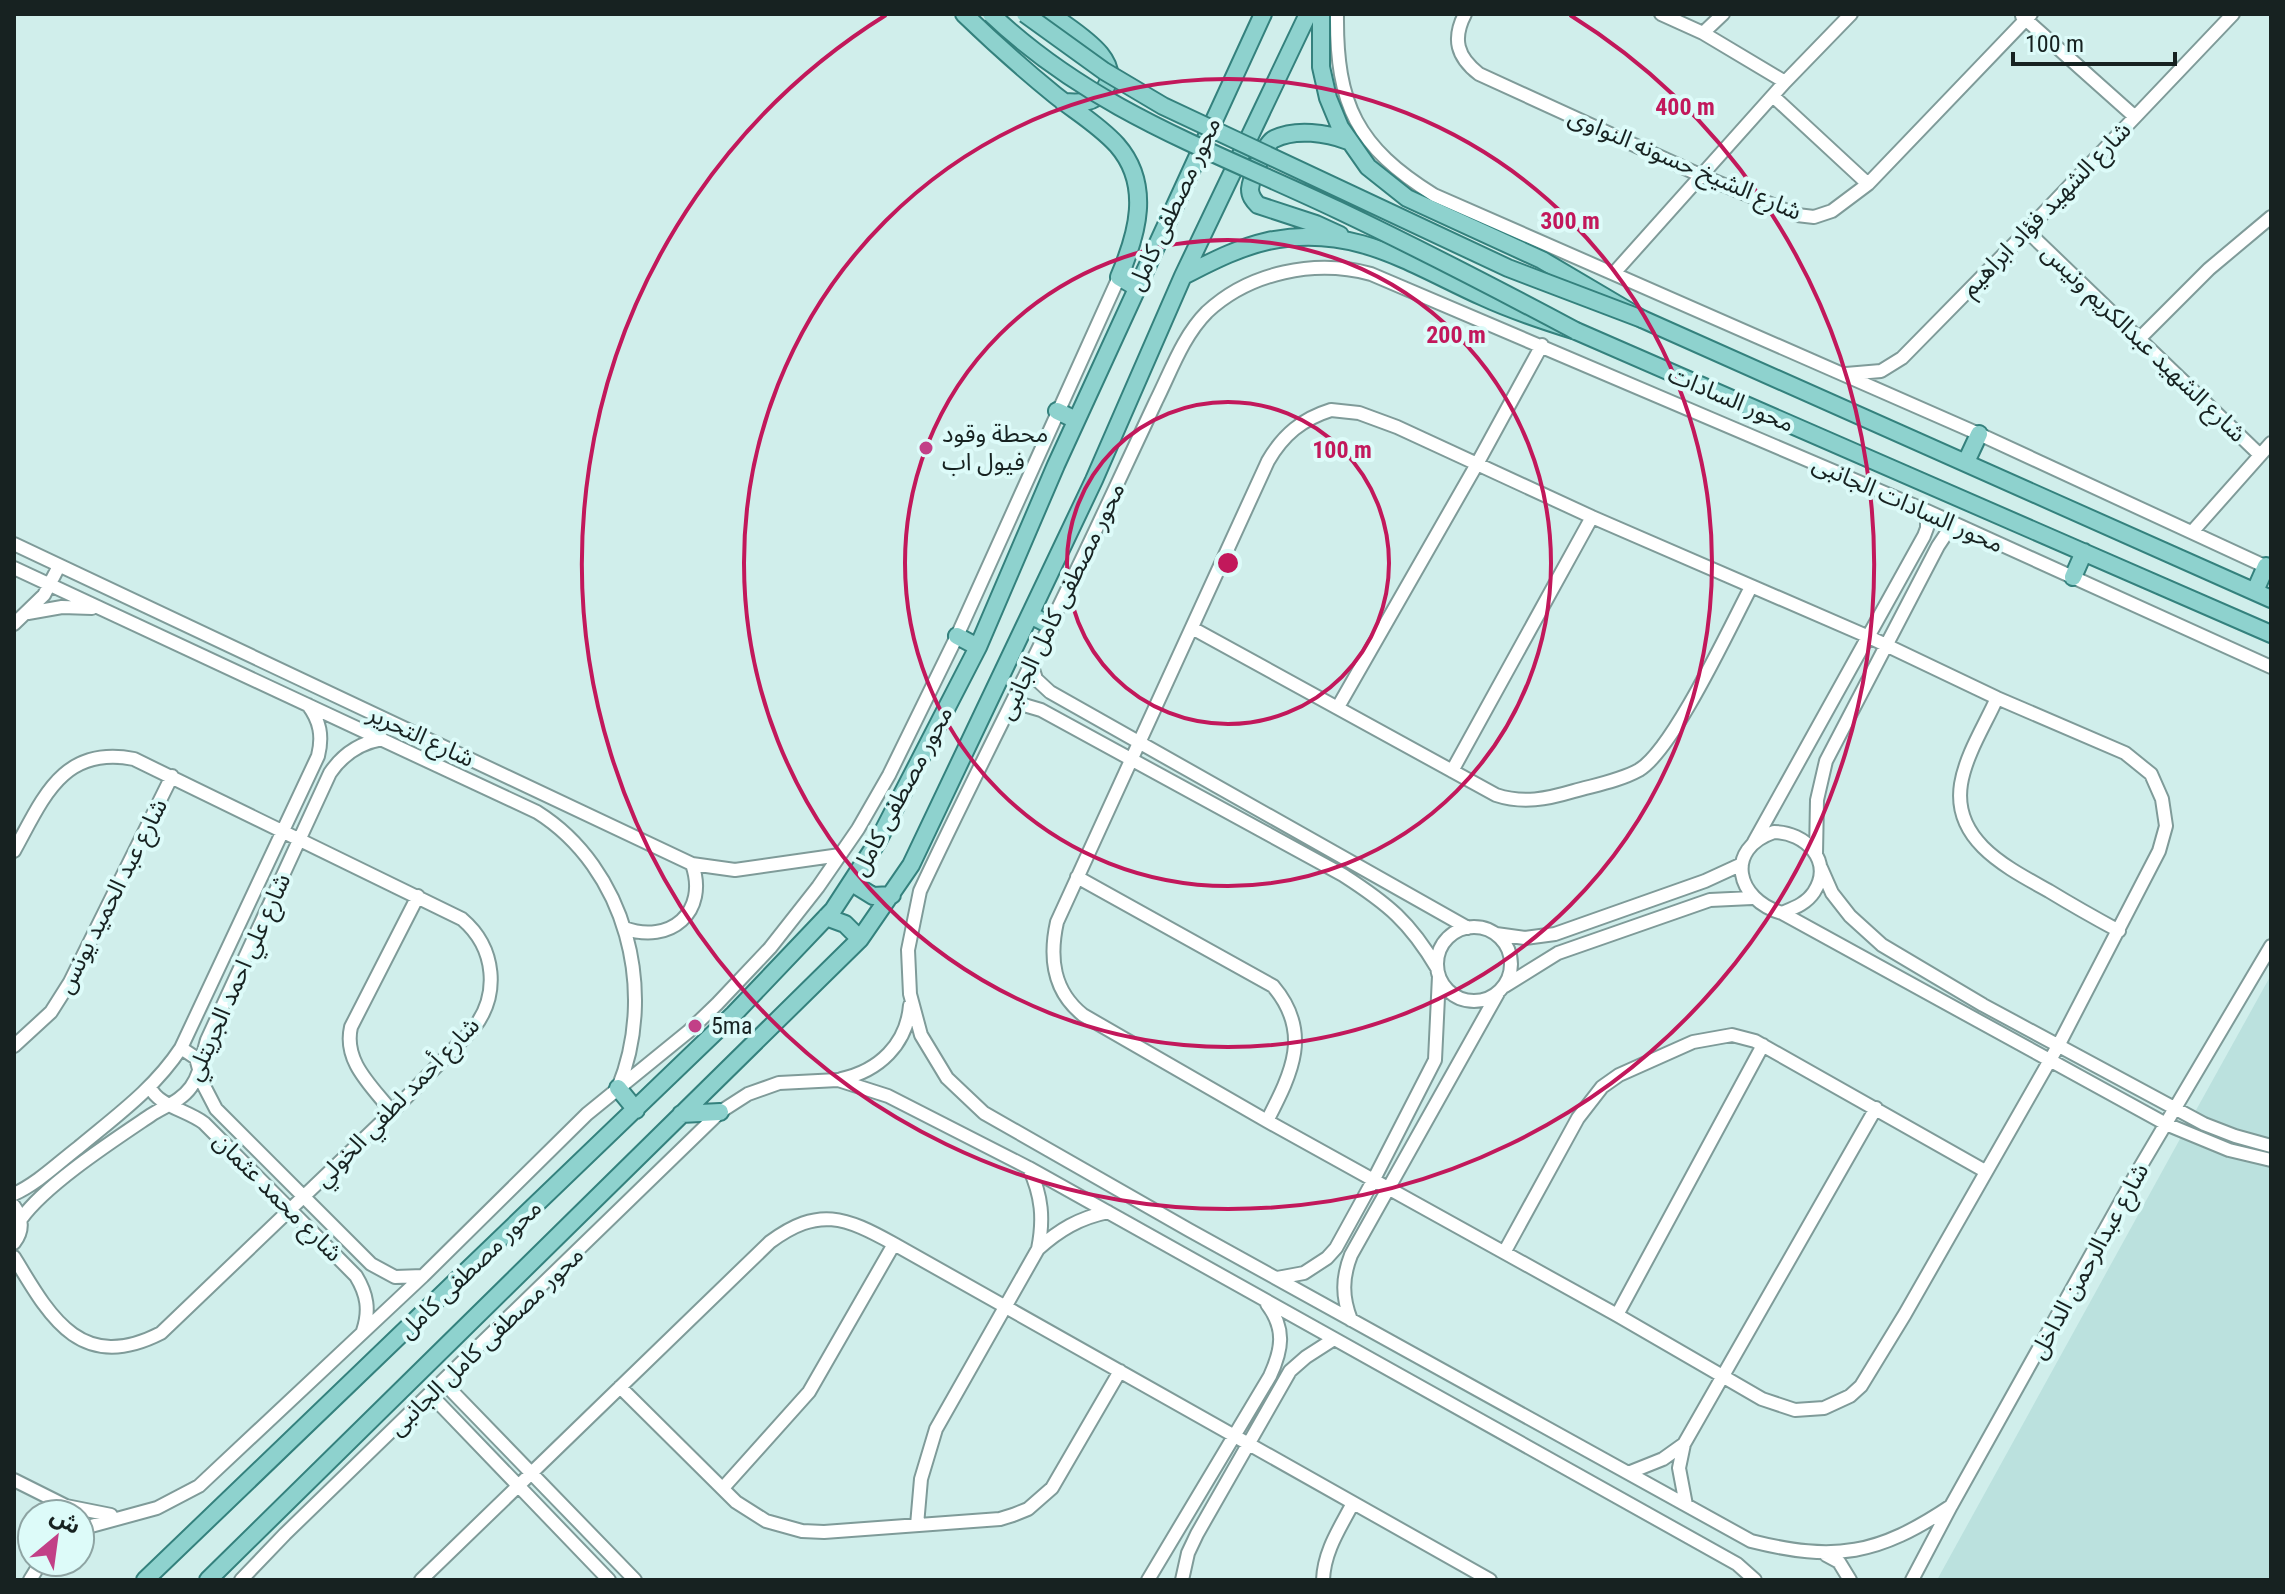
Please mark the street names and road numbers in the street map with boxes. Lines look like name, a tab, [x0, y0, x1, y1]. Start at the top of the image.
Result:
street label: شارع الشيخ حسونه النواوى	[1563, 102, 1806, 229]
street label: محور مصطفى كامل	[1122, 113, 1226, 295]
street label: شارع الشهيد فؤاد ابراهيم	[1955, 116, 2139, 304]
street label: شارع الشهيد عبدالكريم ونيس	[2034, 238, 2252, 450]
street label: محور السادات	[1664, 360, 1798, 438]
street label: محور السادات الجانبى	[1808, 449, 2008, 559]
street label: محور مصطفى كامل الجانبى	[991, 478, 1131, 724]
street label: شارع التحرير	[361, 699, 479, 775]
street label: محور مصطفى كامل	[846, 701, 958, 881]
street label: شارع عبد الحميد يونس	[51, 794, 176, 999]
street label: شارع علي احمد الجريتلي	[180, 869, 300, 1087]
street label: شارع أحمد لطفي الخولي	[307, 1010, 489, 1196]
street label: شارع محمد عثمان	[206, 1127, 348, 1269]
street label: شارع عبدالرحمن الداخل	[2024, 1158, 2157, 1365]
street label: محور مصطفى كامل	[393, 1194, 547, 1344]
street label: محور مصطفى كامل الجانبى	[383, 1241, 589, 1441]

